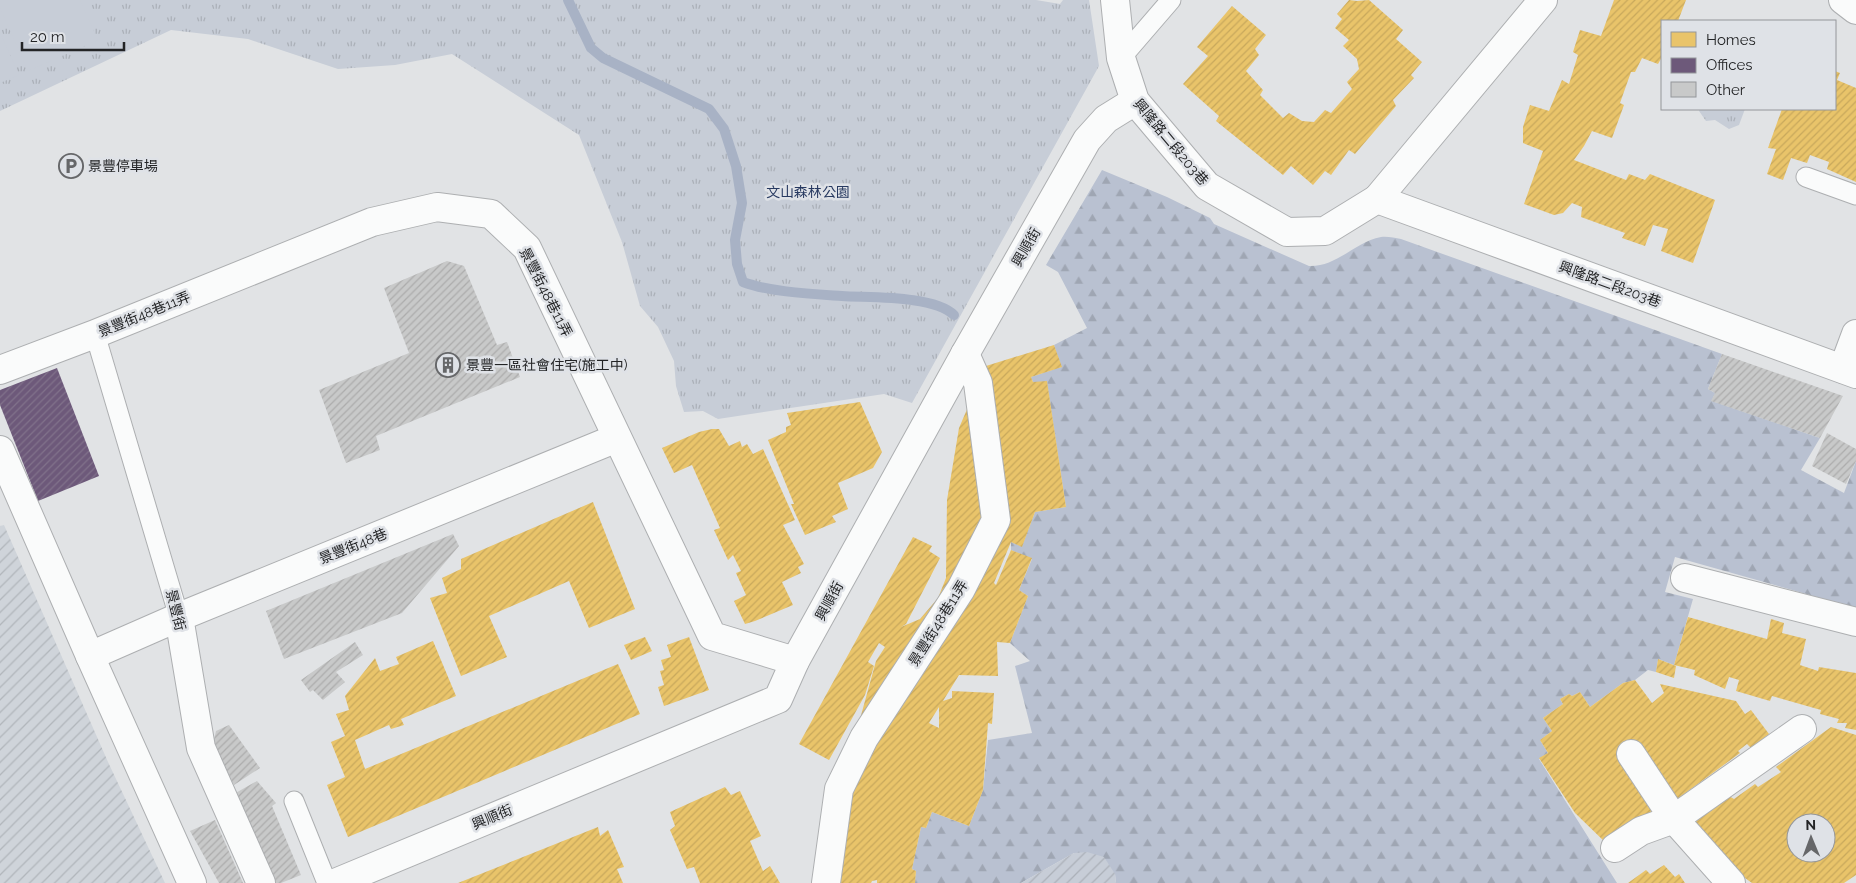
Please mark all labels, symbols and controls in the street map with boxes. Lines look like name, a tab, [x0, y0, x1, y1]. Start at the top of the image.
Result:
scale bar	[22, 20, 125, 52]
legend	[1661, 20, 1836, 110]
text: 20 m	[30, 28, 65, 46]
text: Homes	[1706, 31, 1756, 49]
text: Offices	[1706, 56, 1753, 74]
text: Other	[1706, 81, 1746, 99]
street label: 興隆路二段203巷	[1130, 96, 1212, 188]
parking icon: 景豐停車場	[58, 153, 84, 179]
place label: 景豐停車場	[88, 158, 158, 174]
park label: 文山森林公園	[766, 184, 850, 200]
street label: 興順街	[1009, 225, 1043, 269]
street label: 景豐街48巷11弄	[517, 245, 575, 339]
street label: 興隆路二段203巷	[1557, 258, 1663, 310]
street label: 景豐街48巷11弄	[96, 288, 192, 340]
building icon: 景豐一區社會住宅(施工中)	[435, 352, 461, 378]
place label: 景豐一區社會住宅(施工中)	[466, 357, 628, 373]
street label: 景豐街48巷	[317, 525, 389, 567]
street label: 景豐街48巷11弄	[905, 577, 971, 669]
street label: 興順街	[812, 579, 846, 623]
street label: 景豐街	[163, 588, 189, 632]
street label: 興順街	[470, 801, 514, 833]
north arrow	[1786, 813, 1836, 863]
text: N	[1805, 817, 1816, 833]

